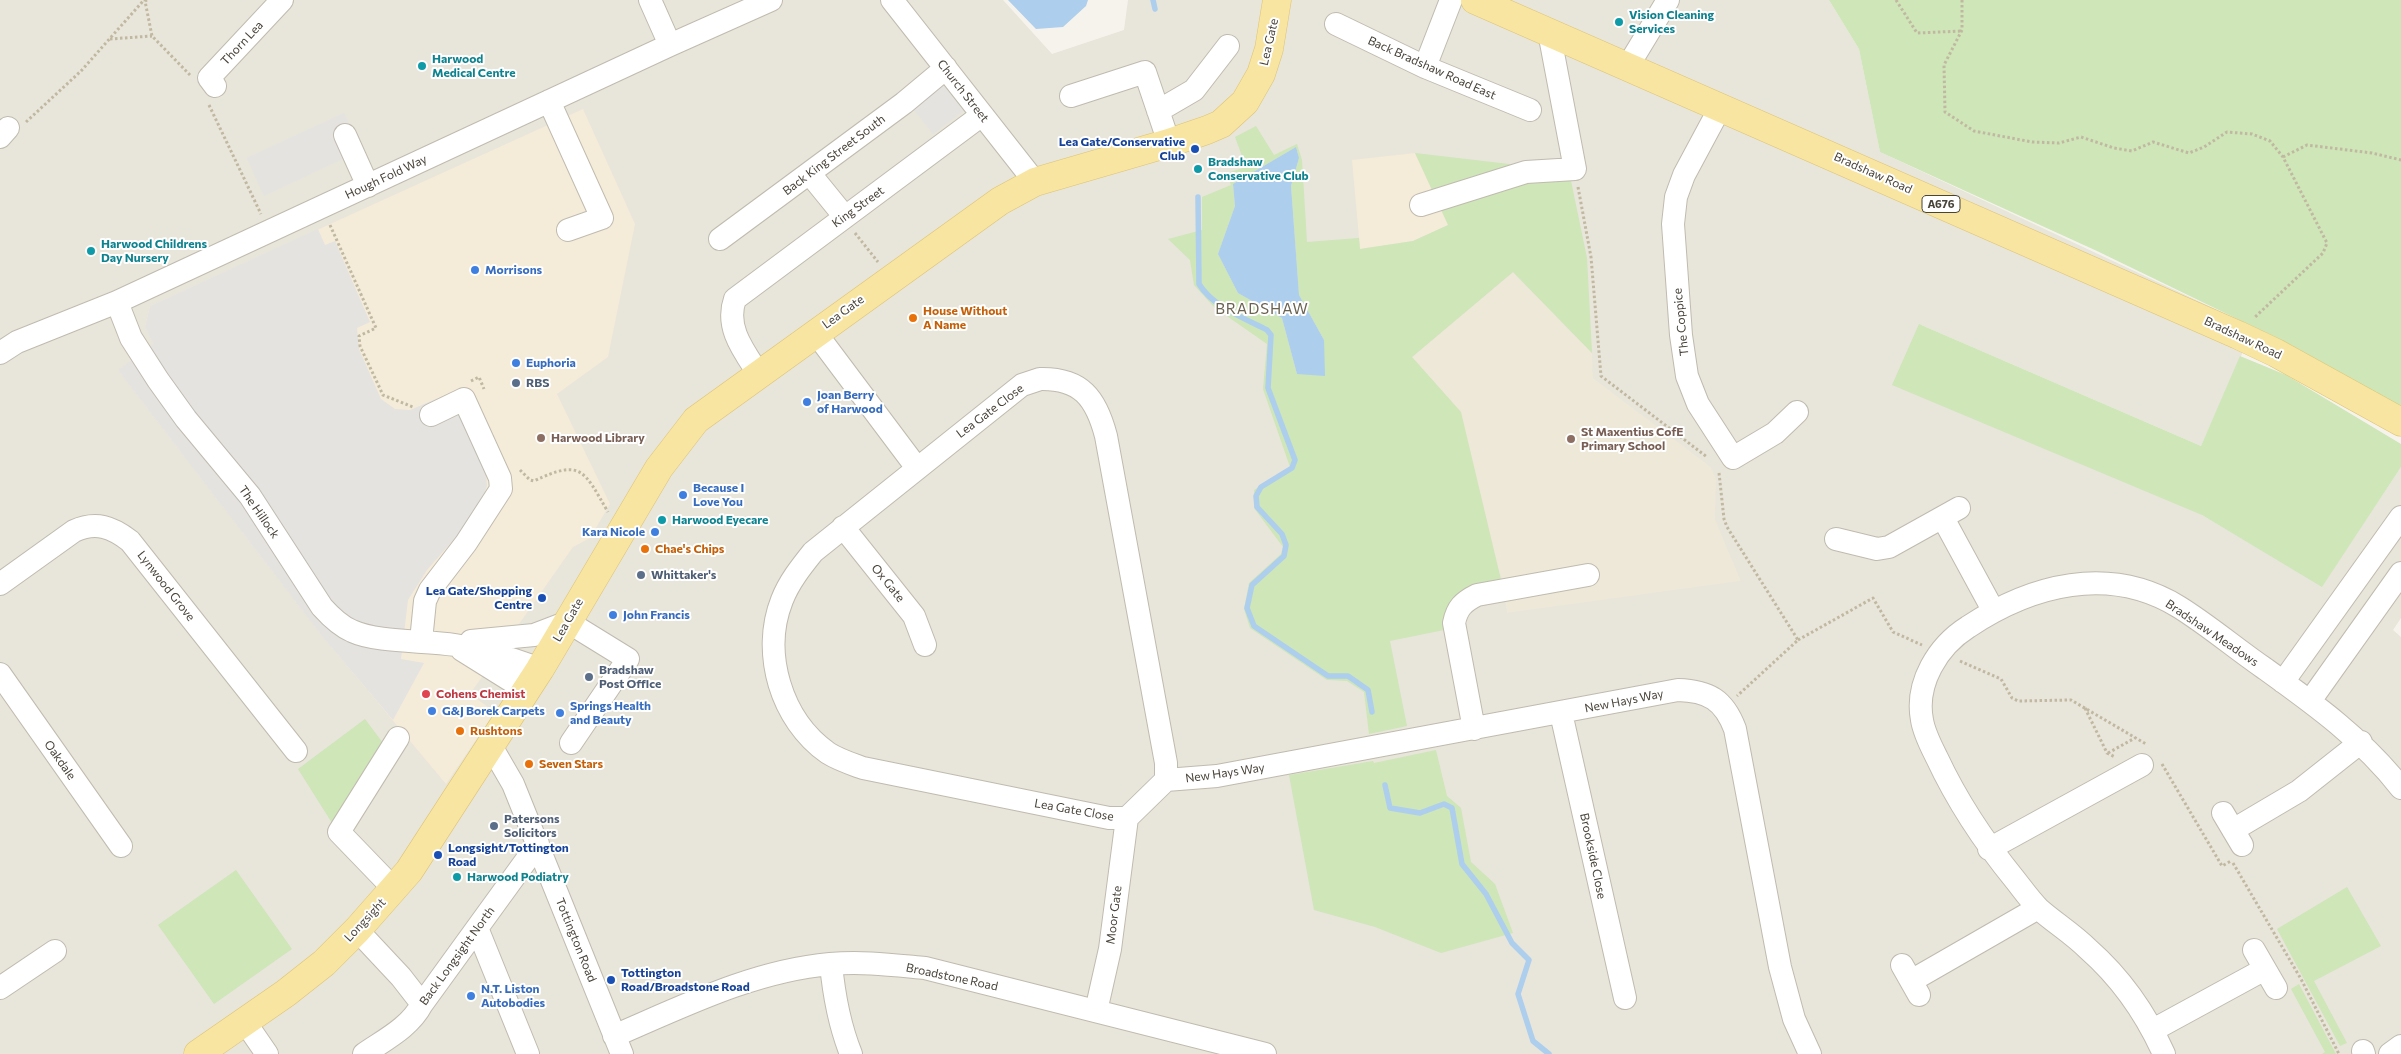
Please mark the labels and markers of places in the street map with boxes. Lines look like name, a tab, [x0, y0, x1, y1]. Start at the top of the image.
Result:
place label: Vision Cleaning Services	[1629, 8, 1714, 36]
marker: Vision Cleaning Services	[1613, 16, 1625, 28]
place label: Harwood Medical Centre	[432, 52, 516, 80]
marker: Harwood Medical Centre	[416, 60, 428, 72]
place label: Lea Gate/Conservative Club	[1059, 135, 1185, 163]
marker: Lea Gate/Conservative Club	[1189, 143, 1201, 155]
place label: Bradshaw Conservative Club	[1208, 155, 1309, 183]
marker: Bradshaw Conservative Club	[1192, 163, 1204, 175]
place label: Harwood Childrens Day Nursery	[101, 237, 207, 265]
marker: Harwood Childrens Day Nursery	[85, 245, 97, 257]
place label: Morrisons	[485, 263, 542, 277]
marker: Morrisons	[469, 264, 481, 276]
place label: House Without A Name	[923, 304, 1007, 332]
marker: House Without A Name	[907, 312, 919, 324]
place label: Euphoria	[526, 356, 576, 370]
marker: Euphoria	[510, 357, 522, 369]
place label: RBS	[526, 376, 549, 390]
marker: RBS	[510, 377, 522, 389]
place label: Joan Berry of Harwood	[817, 388, 883, 416]
marker: Joan Berry of Harwood	[801, 396, 813, 408]
place label: St Maxentius CofE Primary School	[1581, 425, 1684, 453]
place label: Harwood Library	[551, 431, 645, 445]
marker: Harwood Library	[535, 432, 547, 444]
marker: St Maxentius CofE Primary School	[1565, 433, 1577, 445]
place label: Because I Love You	[693, 481, 744, 509]
marker: Because I Love You	[677, 489, 689, 501]
place label: Harwood Eyecare	[672, 513, 768, 527]
marker: Harwood Eyecare	[656, 514, 668, 526]
place label: Kara Nicole	[582, 525, 645, 539]
marker: Kara Nicole	[649, 526, 661, 538]
place label: Chae's Chips	[655, 542, 724, 556]
marker: Chae's Chips	[639, 543, 651, 555]
place label: Whittaker's	[651, 568, 716, 582]
marker: Whittaker's	[635, 569, 647, 581]
place label: Lea Gate/Shopping Centre	[426, 584, 532, 612]
marker: Lea Gate/Shopping Centre	[536, 592, 548, 604]
place label: John Francis	[623, 608, 690, 622]
marker: John Francis	[607, 609, 619, 621]
place label: Bradshaw Post Office	[599, 663, 661, 691]
marker: Bradshaw Post Office	[583, 671, 595, 683]
place label: Cohens Chemist	[436, 687, 525, 701]
marker: Cohens Chemist	[420, 688, 432, 700]
place label: Springs Health and Beauty	[570, 699, 651, 727]
place label: G&J Borek Carpets	[442, 704, 545, 718]
marker: G&J Borek Carpets	[426, 705, 438, 717]
marker: Springs Health and Beauty	[554, 707, 566, 719]
place label: Rushtons	[470, 724, 522, 738]
marker: Rushtons	[454, 725, 466, 737]
place label: Seven Stars	[539, 757, 603, 771]
marker: Seven Stars	[523, 758, 535, 770]
place label: Patersons Solicitors	[504, 812, 560, 840]
marker: Patersons Solicitors	[488, 820, 500, 832]
place label: Longsight/Tottington Road	[448, 841, 569, 869]
marker: Longsight/Tottington Road	[432, 849, 444, 861]
place label: Harwood Podiatry	[467, 870, 569, 884]
marker: Harwood Podiatry	[451, 871, 463, 883]
place label: Tottington Road/Broadstone Road	[621, 966, 750, 994]
marker: Tottington Road/Broadstone Road	[605, 974, 617, 986]
place label: N.T. Liston Autobodies	[481, 982, 545, 1010]
marker: N.T. Liston Autobodies	[465, 990, 477, 1002]

